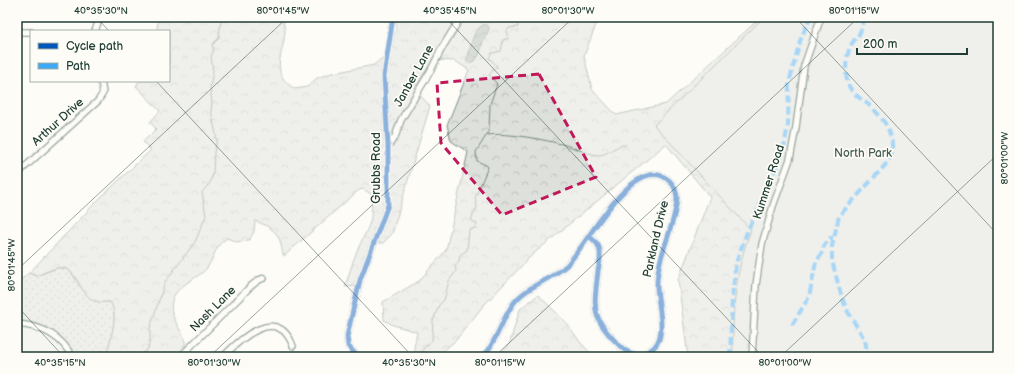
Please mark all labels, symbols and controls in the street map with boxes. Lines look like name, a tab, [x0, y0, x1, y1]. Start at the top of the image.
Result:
text: 40°35'30"N	[74, 5, 128, 17]
text: 80°01'45"W	[257, 5, 309, 17]
text: 40°35'45"N	[423, 5, 477, 17]
text: 80°01'30"W	[541, 5, 595, 17]
text: 80°01'15"W	[829, 5, 879, 17]
legend	[30, 30, 170, 82]
scale bar	[857, 30, 967, 56]
text: 200 m	[863, 37, 897, 52]
text: Cycle path	[66, 39, 123, 54]
street label: Janber Lane	[391, 42, 437, 110]
text: Path	[66, 59, 91, 74]
street label: Arthur Drive	[29, 95, 87, 149]
street label: Grubbs Road	[369, 132, 384, 204]
text: 80°01'00"W	[999, 132, 1011, 184]
street label: Kummer Road	[750, 143, 788, 221]
park label: North Park	[834, 146, 892, 161]
street label: Parkland Drive	[640, 199, 672, 279]
text: 80°01'45"W	[6, 239, 18, 291]
street label: Nash Lane	[187, 283, 239, 335]
text: 40°35'15"N	[34, 357, 86, 369]
text: 80°01'30"W	[187, 357, 241, 369]
text: 40°35'30"N	[382, 357, 436, 369]
text: 80°01'15"W	[475, 357, 525, 369]
text: 80°01'00"W	[759, 357, 811, 369]

